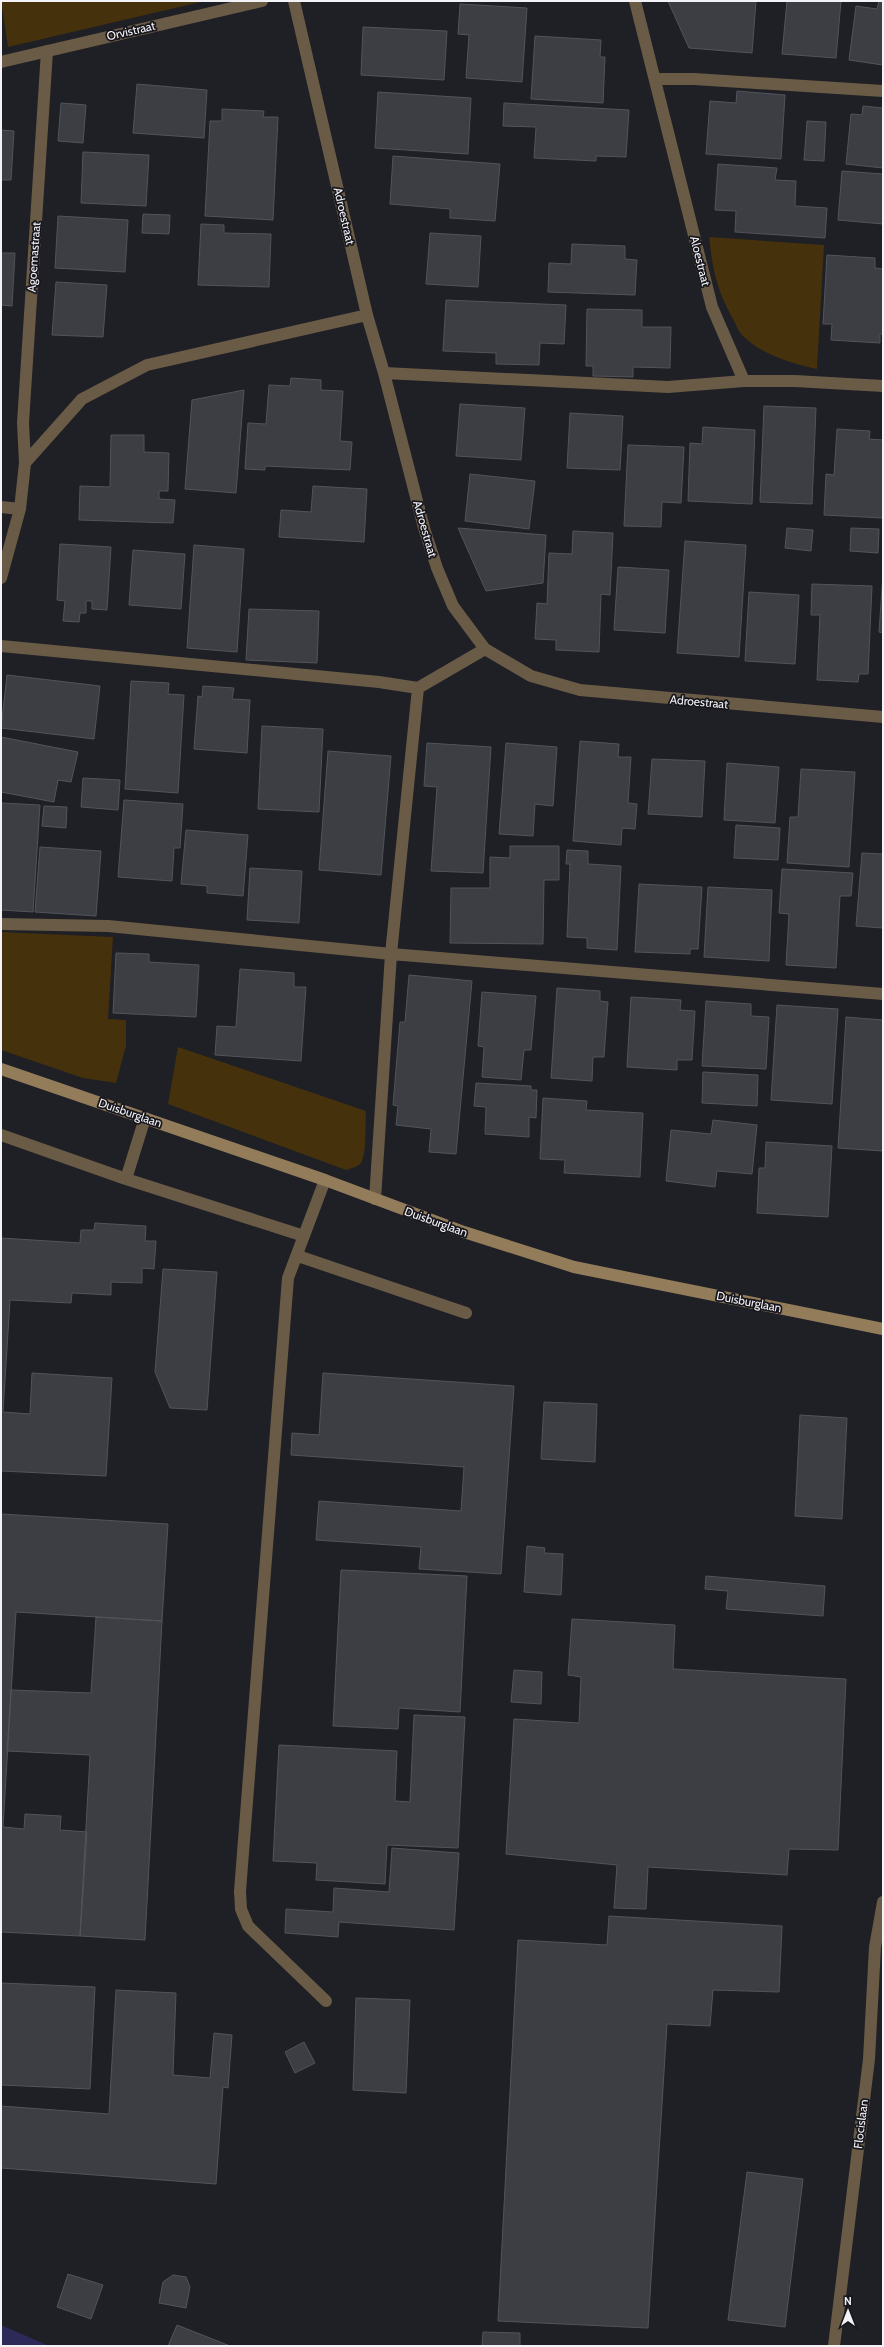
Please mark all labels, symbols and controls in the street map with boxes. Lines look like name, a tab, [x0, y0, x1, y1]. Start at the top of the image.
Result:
street label: Orvistraat	[105, 18, 157, 43]
street label: Adroestraat	[331, 186, 358, 246]
street label: Agoemastraat	[24, 221, 43, 293]
street label: Aloestraat	[687, 234, 714, 287]
street label: Adroestraat	[410, 499, 441, 559]
street label: Adroestraat	[669, 691, 729, 712]
street label: Duisburglaan	[96, 1095, 164, 1130]
street label: Duisburglaan	[403, 1203, 470, 1240]
street label: Duisburglaan	[715, 1288, 783, 1315]
street label: Flocislaan	[850, 2098, 871, 2150]
north arrow	[828, 2291, 868, 2331]
text: N	[844, 2294, 852, 2308]

